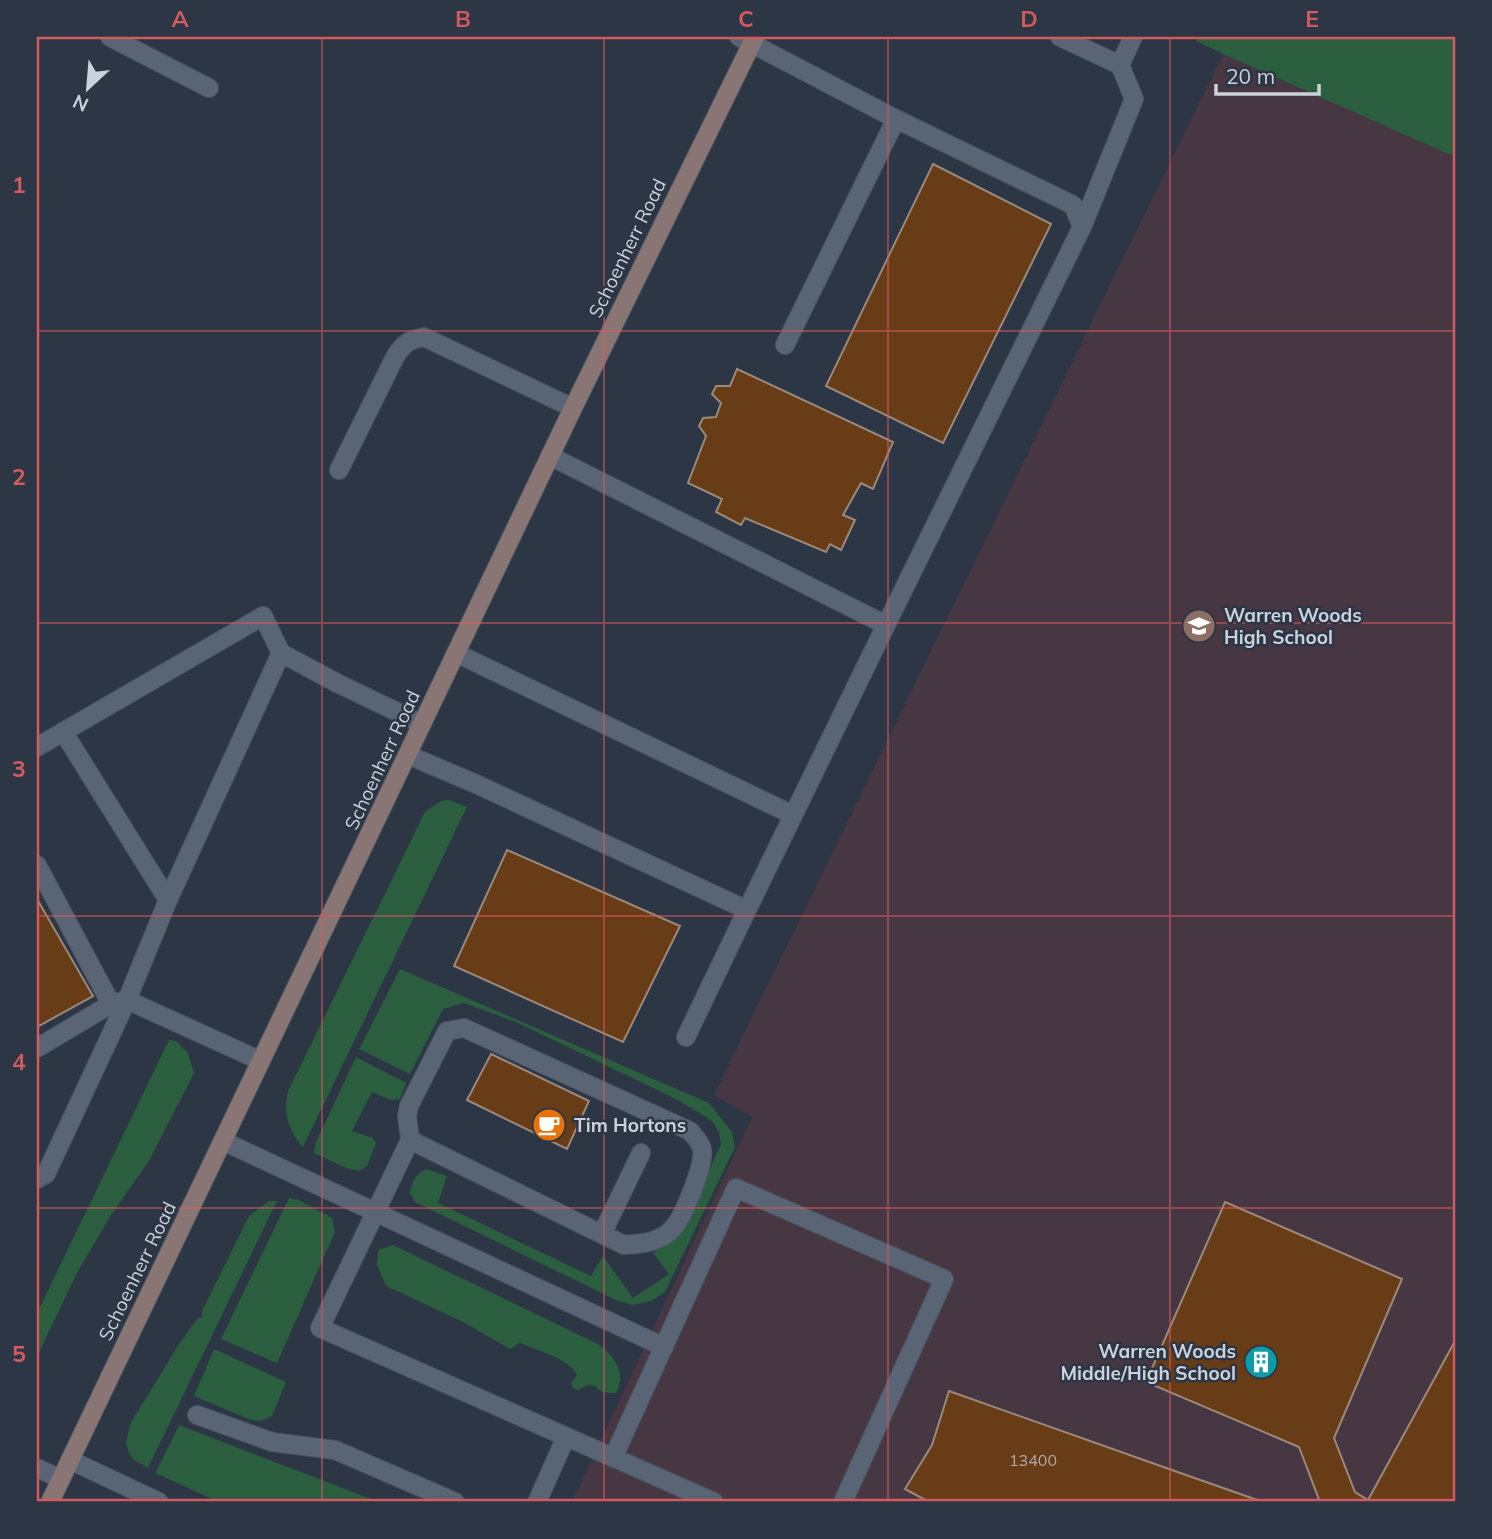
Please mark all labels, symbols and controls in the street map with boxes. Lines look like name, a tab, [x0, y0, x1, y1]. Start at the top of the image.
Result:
text: A	[171, 4, 189, 33]
text: B	[455, 4, 471, 33]
text: C	[738, 4, 754, 33]
text: D	[1020, 4, 1038, 33]
text: E	[1305, 4, 1319, 33]
north arrow	[52, 52, 122, 122]
scale bar	[1216, 52, 1319, 96]
text: 20 m	[1226, 63, 1275, 89]
text: N	[69, 89, 92, 117]
text: 1	[12, 170, 26, 199]
street label: Schoenherr Road	[583, 175, 671, 321]
text: 2	[12, 462, 26, 491]
place label: Warren Woods High School	[1224, 603, 1362, 649]
school or university icon: Warren Woods High School	[1180, 607, 1218, 645]
street label: Schoenherr Road	[339, 686, 425, 834]
text: 3	[12, 754, 26, 783]
text: 4	[12, 1047, 26, 1076]
cafe icon: Tim Hortons	[530, 1106, 568, 1144]
place label: Tim Hortons	[574, 1113, 686, 1137]
street label: Schoenherr Road	[93, 1198, 181, 1344]
text: 5	[12, 1339, 26, 1368]
place label: Warren Woods Middle/High School	[1061, 1339, 1236, 1385]
building icon: Warren Woods Middle/High School	[1242, 1343, 1280, 1381]
house number: 13400	[1009, 1450, 1057, 1470]

